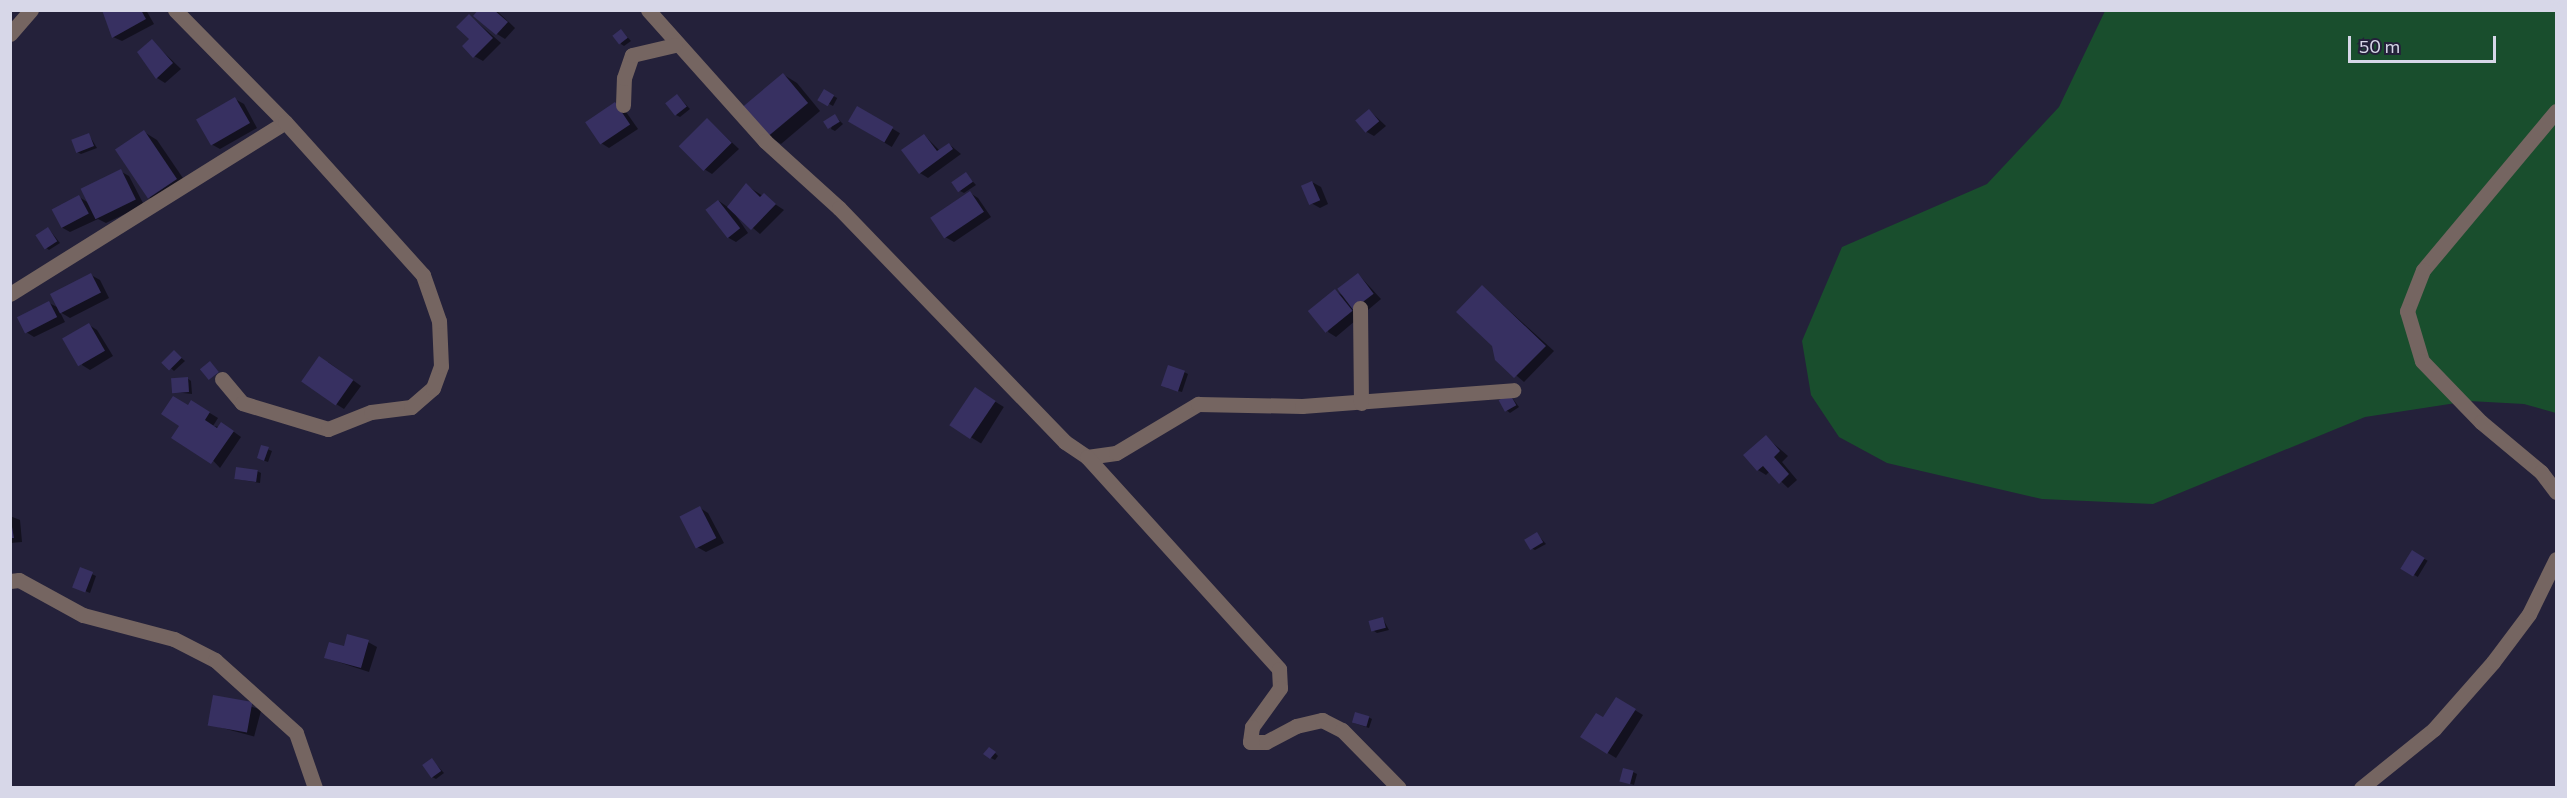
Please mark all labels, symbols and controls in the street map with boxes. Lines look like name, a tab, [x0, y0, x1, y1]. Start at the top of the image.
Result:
scale bar	[2351, 24, 2500, 62]
text: 50 m	[2359, 35, 2400, 57]

